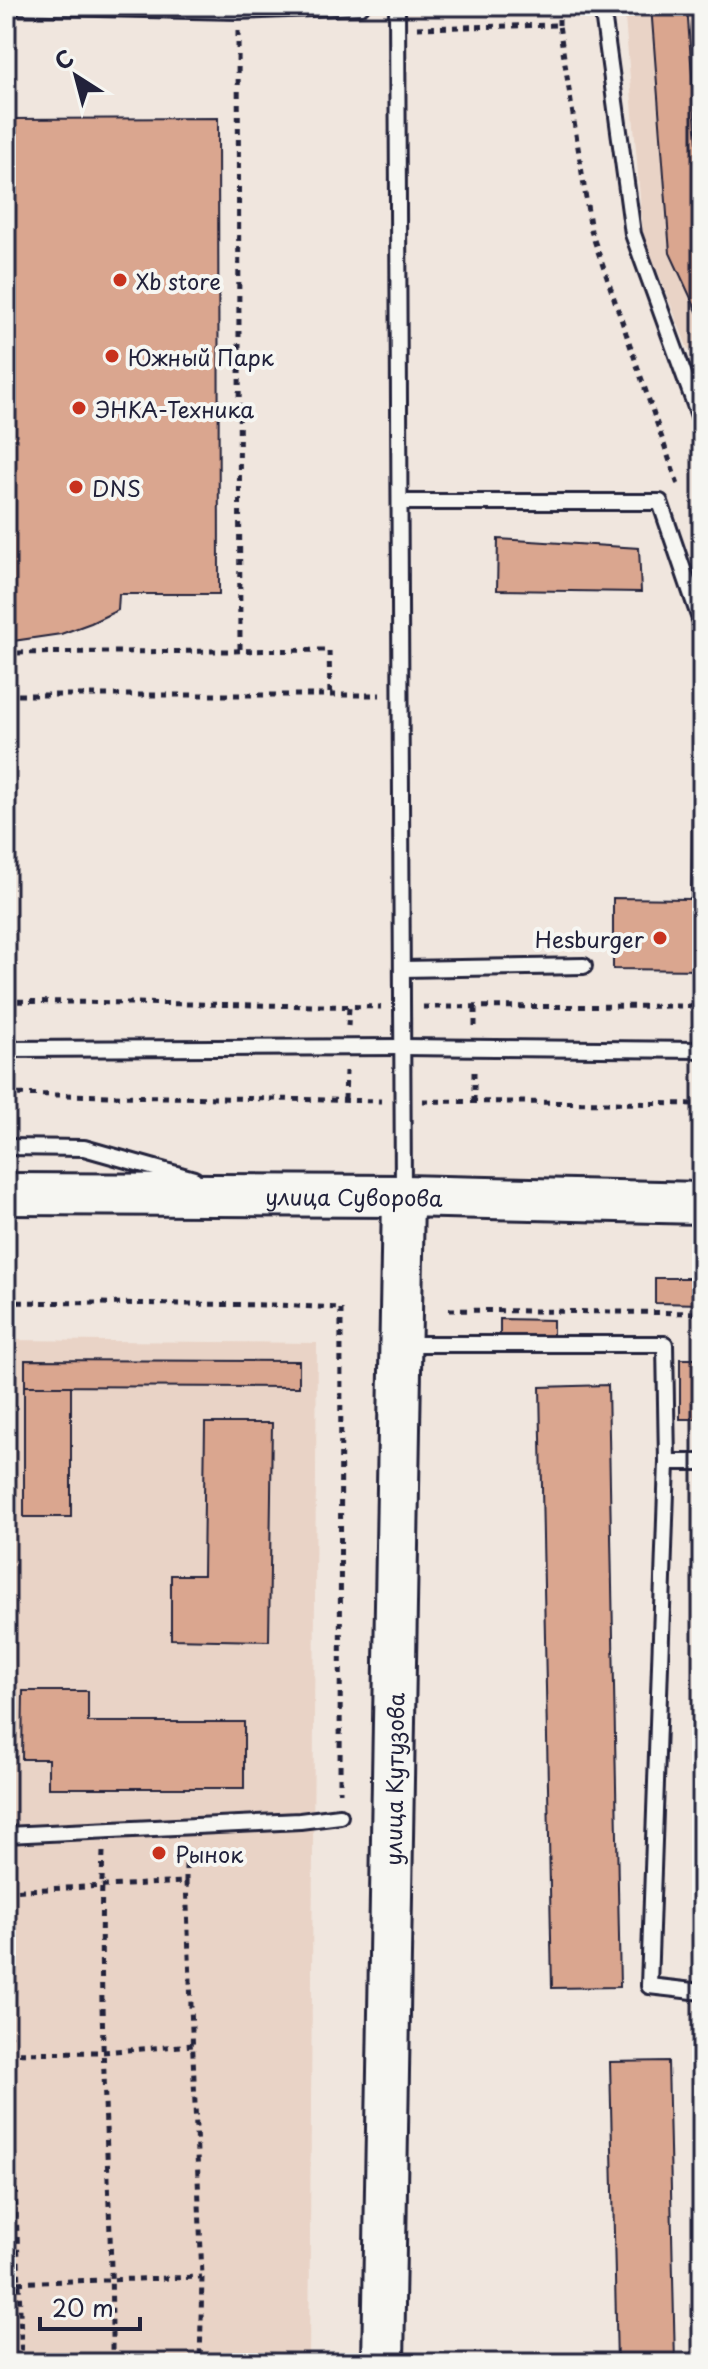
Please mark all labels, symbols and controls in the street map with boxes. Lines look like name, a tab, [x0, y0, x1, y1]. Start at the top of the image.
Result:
north arrow	[36, 36, 116, 116]
text: С	[47, 40, 80, 77]
place label: Xb store	[136, 264, 221, 297]
marker: Xb store	[111, 271, 129, 289]
place label: Южный Парк	[128, 340, 275, 373]
marker: Южный Парк	[103, 347, 121, 365]
place label: ЭНКА-Техника	[95, 392, 254, 425]
marker: ЭНКА-Техника	[70, 399, 88, 417]
place label: DNS	[92, 471, 141, 504]
marker: DNS	[67, 478, 85, 496]
place label: Hesburger	[535, 922, 645, 955]
marker: Hesburger	[651, 929, 669, 947]
street label: улица Суворова	[265, 1179, 443, 1213]
street label: улица Кутузова	[375, 1692, 411, 1866]
place label: Рынок	[175, 1837, 244, 1870]
marker: Рынок	[150, 1844, 168, 1862]
scale bar	[40, 2281, 140, 2331]
text: 20 m	[52, 2289, 114, 2325]

